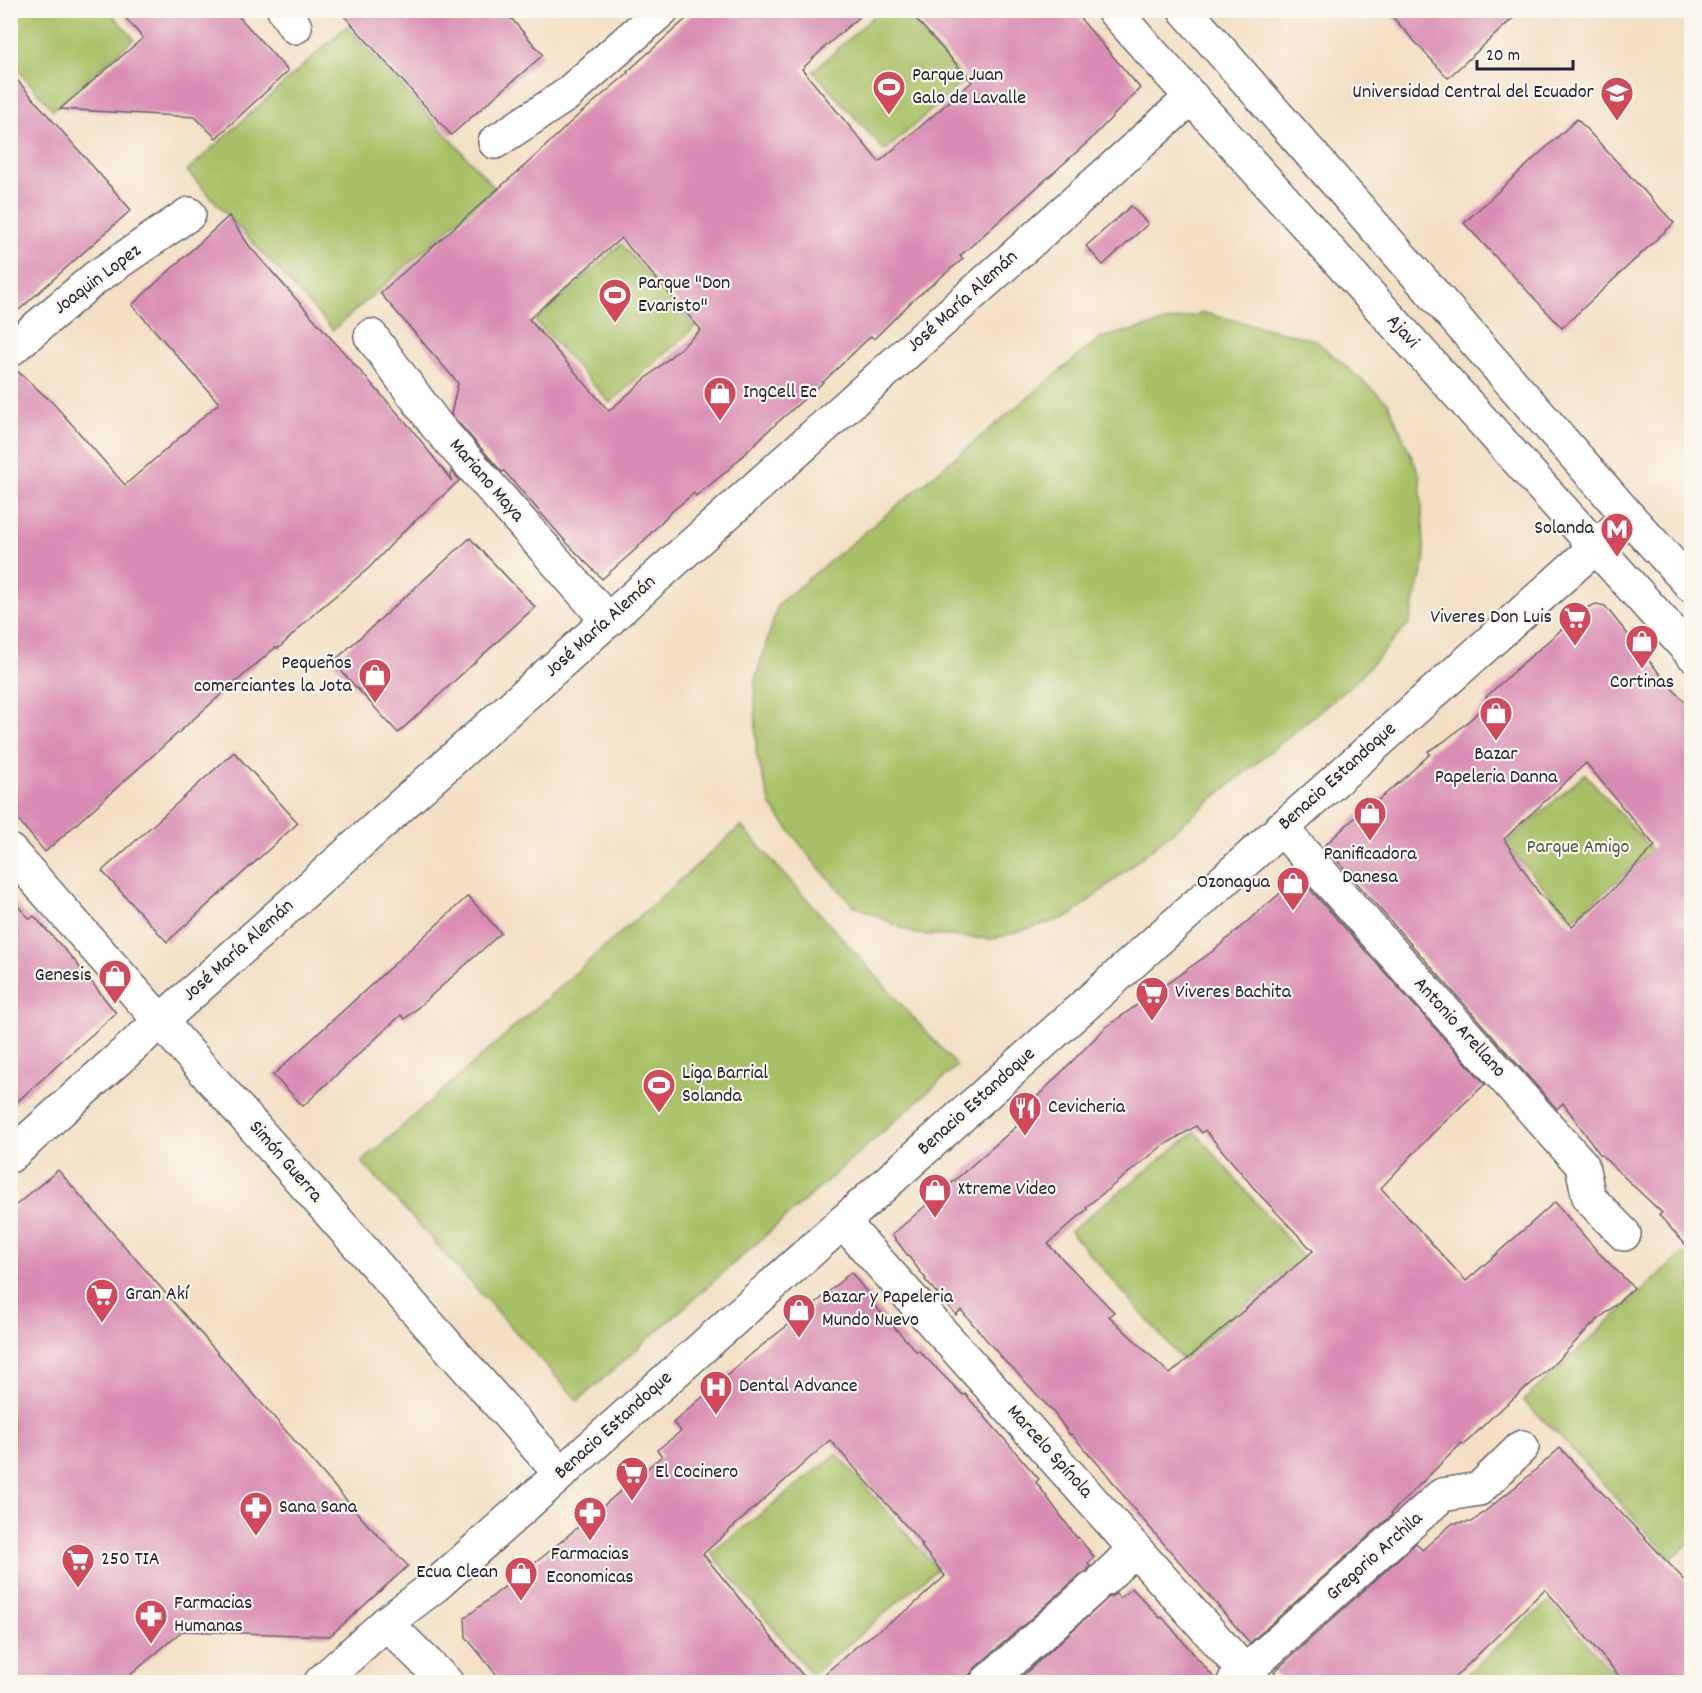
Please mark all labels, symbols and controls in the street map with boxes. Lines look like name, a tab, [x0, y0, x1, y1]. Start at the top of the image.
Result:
scale bar	[1477, 33, 1573, 71]
text: 20 m	[1486, 44, 1520, 69]
place label: Parque Juan Galo de Lavalle	[912, 62, 1026, 113]
sports icon: Parque Juan Galo de Lavalle	[871, 69, 907, 116]
school or university icon: Universidad Central del Ecuador	[1599, 75, 1635, 122]
place label: Universidad Central del Ecuador	[1352, 79, 1595, 107]
street label: Joaquin Lopez	[48, 238, 148, 322]
street label: José María Alemán	[901, 244, 1025, 360]
place label: Parque "Don Evaristo"	[638, 270, 730, 321]
sports icon: Parque "Don Evaristo"	[597, 277, 633, 324]
street label: Ajavi	[1379, 309, 1425, 356]
shop icon: IngCell Ec	[702, 375, 738, 422]
place label: IngCell Ec	[743, 379, 817, 407]
street label: Mariano Maya	[442, 433, 531, 529]
metro station icon: Solanda	[1599, 511, 1635, 558]
place label: Solanda	[1534, 515, 1595, 543]
street label: José María Alemán	[539, 569, 663, 685]
supermarket icon: Viveres Don Luis	[1557, 600, 1593, 647]
place label: Viveres Don Luis	[1430, 604, 1552, 632]
shop icon: Cortinas	[1624, 623, 1660, 670]
place label: Pequeños comerciantes la Jota	[194, 650, 353, 701]
shop icon: Pequeños comerciantes la Jota	[357, 657, 393, 704]
place label: Cortinas	[1610, 669, 1674, 697]
shop icon: Bazar Papeleria Danna	[1478, 695, 1514, 742]
street label: Benacio Estandoque	[1273, 716, 1403, 838]
place label: Bazar Papeleria Danna	[1435, 741, 1558, 792]
shop icon: Panificadora Danesa	[1352, 795, 1388, 842]
park label: Parque Amigo	[1527, 834, 1629, 862]
place label: Panificadora Danesa	[1323, 841, 1417, 892]
shop icon: Ozonagua	[1275, 865, 1311, 912]
place label: Ozonagua	[1197, 869, 1271, 897]
street label: José María Alemán	[177, 893, 301, 1009]
shop icon: Genesis	[97, 958, 133, 1005]
place label: Genesis	[35, 962, 92, 990]
street label: Antonio Arellano	[1406, 971, 1512, 1085]
supermarket icon: Viveres Bachita	[1134, 975, 1170, 1022]
place label: Viveres Bachita	[1175, 979, 1292, 1007]
street label: Benacio Estandoque	[912, 1041, 1042, 1163]
place label: Liga Barrial Solanda	[682, 1060, 768, 1111]
sports icon: Liga Barrial Solanda	[641, 1067, 677, 1114]
restaurant icon: Cevicheria	[1007, 1090, 1043, 1137]
place label: Cevicheria	[1048, 1094, 1126, 1122]
street label: Simón Guerra	[241, 1115, 329, 1210]
shop icon: Xtreme Video	[917, 1172, 953, 1219]
place label: Xtreme Video	[958, 1176, 1056, 1204]
supermarket icon: Gran Akí	[84, 1277, 120, 1324]
place label: Gran Akí	[125, 1281, 190, 1309]
place label: Bazar y Papeleria Mundo Nuevo	[822, 1284, 954, 1335]
shop icon: Bazar y Papeleria Mundo Nuevo	[781, 1292, 817, 1339]
street label: Benacio Estandoque	[549, 1365, 679, 1487]
hospital icon: Dental Advance	[698, 1369, 734, 1416]
place label: Dental Advance	[739, 1373, 858, 1401]
street label: Marcelo Spínola	[999, 1399, 1099, 1506]
supermarket icon: El Cocinero	[614, 1455, 650, 1502]
place label: El Cocinero	[655, 1459, 738, 1487]
pharmacy icon: Sana Sana	[238, 1490, 274, 1537]
place label: Sana Sana	[279, 1494, 358, 1522]
pharmacy icon: Farmacias Economicas	[572, 1495, 608, 1542]
street label: Gregorio Archila	[1320, 1505, 1430, 1608]
place label: Farmacias Economicas	[546, 1541, 634, 1592]
supermarket icon: 250 TIA	[60, 1542, 96, 1589]
place label: 250 TIA	[101, 1546, 160, 1574]
shop icon: Ecua Clean	[503, 1555, 539, 1602]
place label: Ecua Clean	[416, 1559, 498, 1587]
place label: Farmacias Humanas	[174, 1590, 252, 1641]
pharmacy icon: Farmacias Humanas	[133, 1598, 169, 1645]

